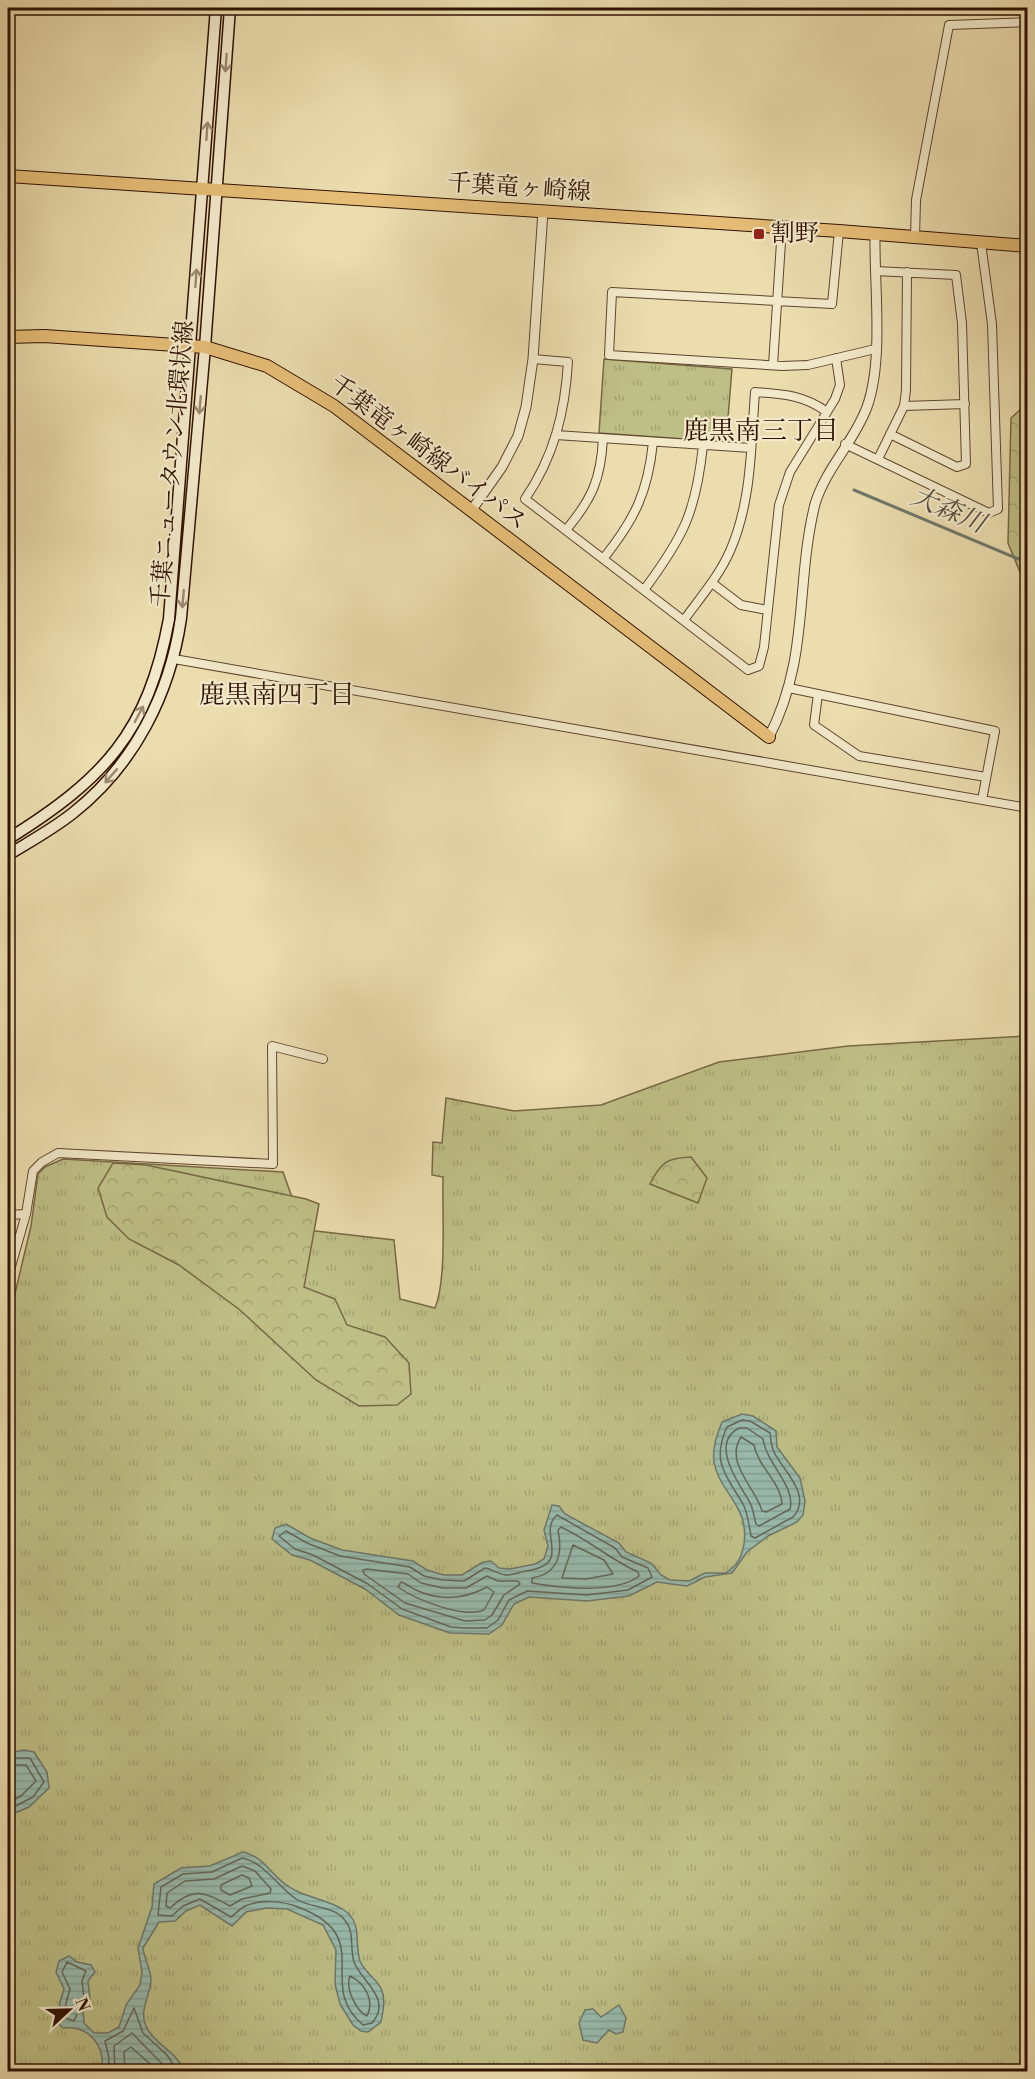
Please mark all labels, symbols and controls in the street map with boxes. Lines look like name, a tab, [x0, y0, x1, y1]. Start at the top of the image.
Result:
one-way arrow	[220, 53, 231, 73]
one-way arrow	[202, 121, 213, 141]
street label: 千葉竜ヶ崎線	[446, 168, 592, 208]
place label: 割野	[771, 219, 819, 249]
marker: 割野	[752, 227, 766, 241]
one-way arrow	[191, 269, 202, 289]
street label: 千葉ニュータウン北環状線	[146, 319, 200, 609]
street label: 千葉竜ヶ崎線バイパス	[323, 369, 533, 537]
one-way arrow	[194, 394, 205, 414]
district label: 鹿黒南三丁目	[683, 415, 839, 447]
water label: 大森川	[906, 480, 993, 541]
one-way arrow	[177, 589, 188, 609]
district label: 鹿黒南四丁目	[199, 679, 355, 711]
one-way arrow	[134, 706, 145, 724]
one-way arrow	[104, 768, 118, 783]
north arrow	[39, 1980, 99, 2040]
text: N	[70, 1995, 94, 2015]

